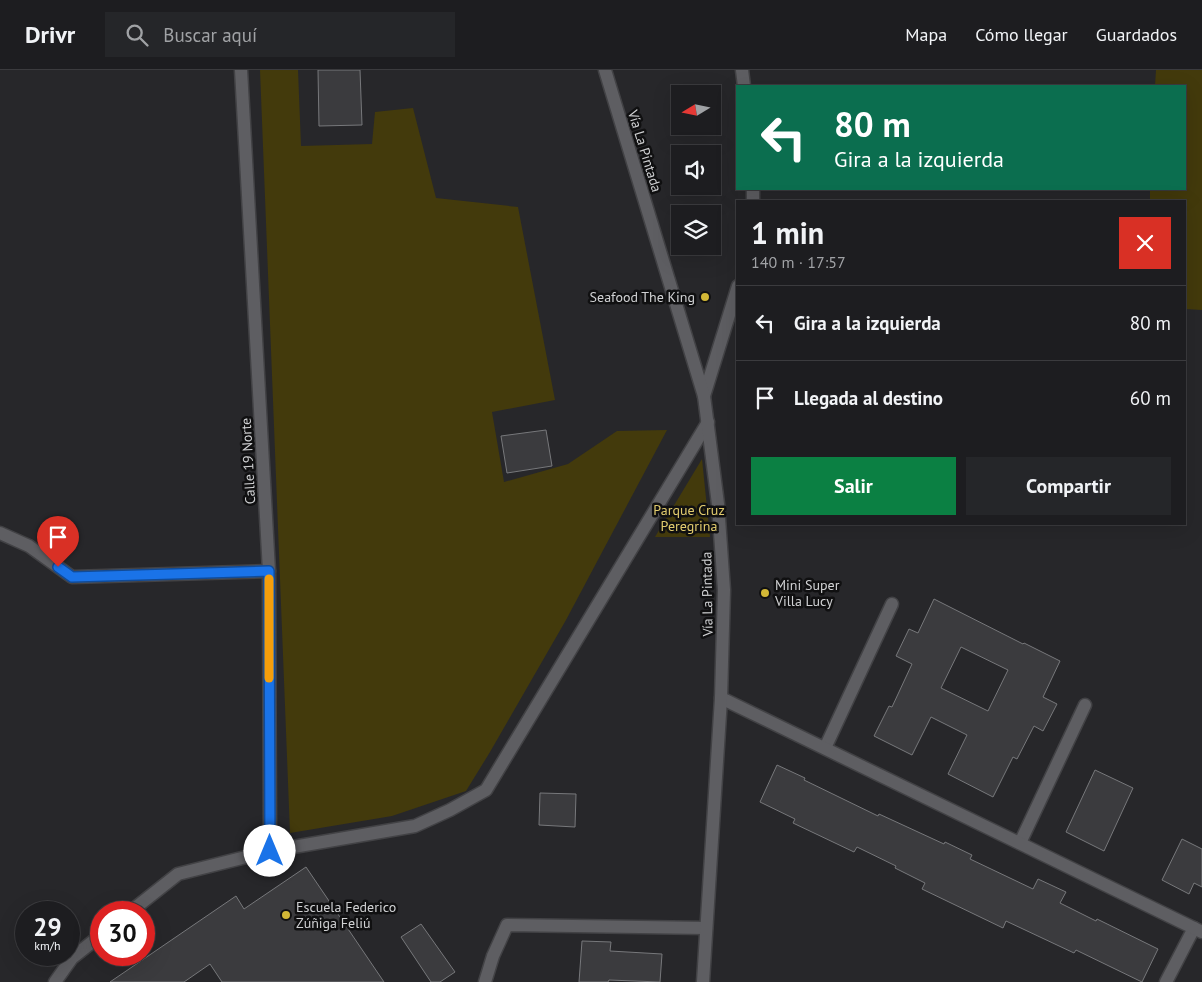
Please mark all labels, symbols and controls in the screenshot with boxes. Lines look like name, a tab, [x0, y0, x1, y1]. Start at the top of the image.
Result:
search box	[105, 12, 455, 57]
text: Drivr	[25, 19, 75, 50]
icon: search	[123, 21, 151, 49]
text: Buscar aquí	[163, 23, 257, 47]
text: Mapa	[905, 23, 947, 46]
text: Cómo llegar	[975, 23, 1068, 46]
text: Guardados	[1096, 23, 1177, 46]
north arrow	[671, 85, 721, 135]
map controls	[671, 85, 721, 255]
text: 80 m	[834, 101, 911, 147]
icon: left	[751, 105, 816, 170]
street label: Vía La Pintada	[624, 107, 666, 194]
button: sound	[671, 145, 721, 195]
text: Gira a la izquierda	[834, 145, 1004, 173]
button: layers	[671, 205, 721, 255]
text: 1 min	[751, 213, 824, 252]
button: close	[1119, 217, 1171, 269]
text: 140 m · 17:57	[751, 252, 846, 272]
place label: Seafood The King	[590, 288, 695, 306]
marker: Seafood The King	[699, 291, 711, 303]
icon: left	[751, 309, 779, 337]
text: Gira a la izquierda	[794, 311, 941, 335]
text: 80 m	[1130, 311, 1171, 335]
icon: arrive	[751, 384, 779, 412]
text: Llegada al destino	[794, 386, 943, 410]
text: 60 m	[1130, 386, 1171, 410]
street label: Calle 19 Norte	[237, 417, 259, 505]
button: Salir	[751, 457, 956, 515]
button: Compartir	[966, 457, 1171, 515]
park label: Parque Cruz Peregrina	[653, 501, 725, 535]
pin	[37, 516, 79, 567]
icon: arrive	[44, 523, 72, 551]
street label: Vía La Pintada	[697, 551, 717, 638]
place label: Mini Super Villa Lucy	[774, 576, 840, 610]
marker: Mini Super Villa Lucy	[759, 587, 771, 599]
position arrow	[243, 824, 295, 876]
place label: Escuela Federico Zúñiga Feliú	[296, 898, 396, 932]
speed limit sign: 30	[90, 901, 155, 966]
marker: Escuela Federico Zúñiga Feliú	[280, 909, 292, 921]
text: 29	[33, 911, 62, 943]
text: km/h	[34, 938, 61, 953]

